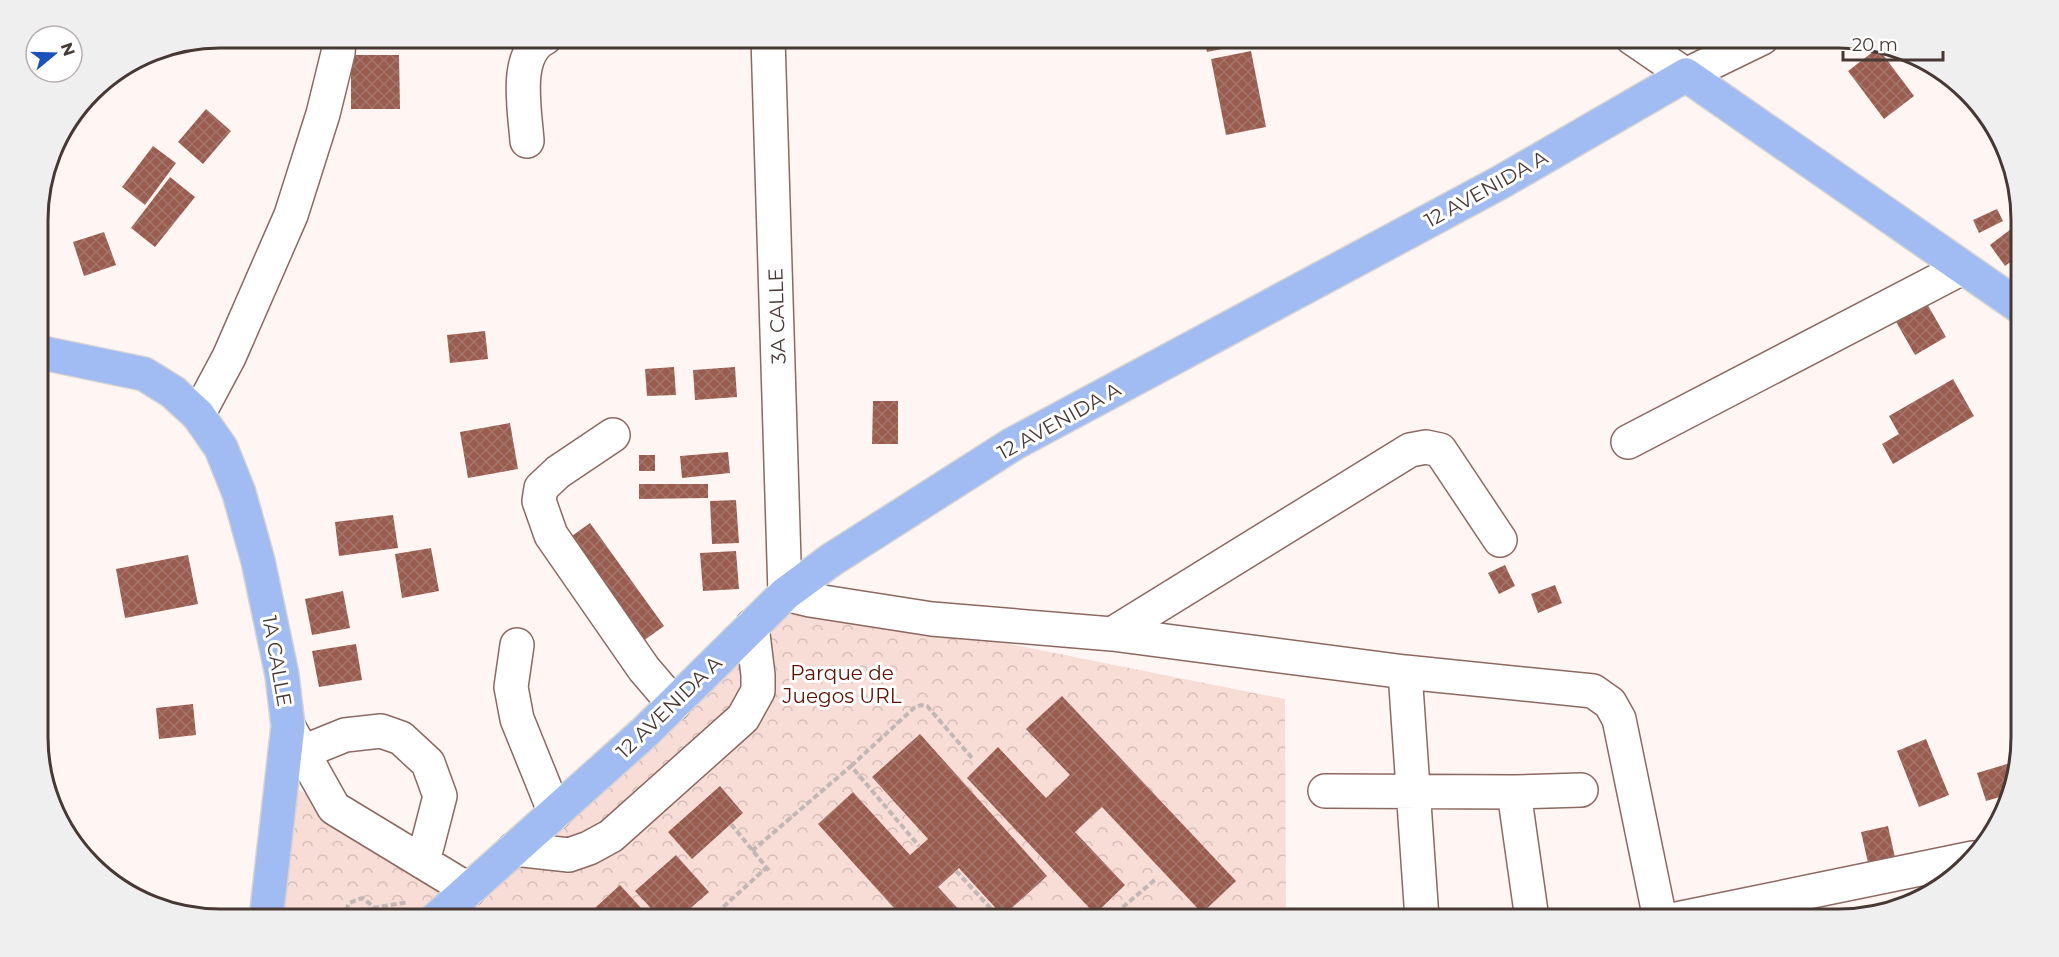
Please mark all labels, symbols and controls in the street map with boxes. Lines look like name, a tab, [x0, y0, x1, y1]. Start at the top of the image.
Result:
north arrow	[24, 24, 84, 84]
scale bar	[1843, 24, 1944, 62]
text: 20 m	[1852, 34, 1898, 56]
text: N	[57, 40, 79, 58]
street label: 12 AVENIDA A	[1420, 145, 1552, 233]
street label: 3A CALLE	[763, 268, 791, 364]
street label: 12 AVENIDA A	[993, 377, 1125, 465]
street label: 1A CALLE	[257, 614, 297, 708]
street label: 12 AVENIDA A	[611, 650, 727, 763]
park label: Parque de Juegos URL	[782, 661, 902, 708]

